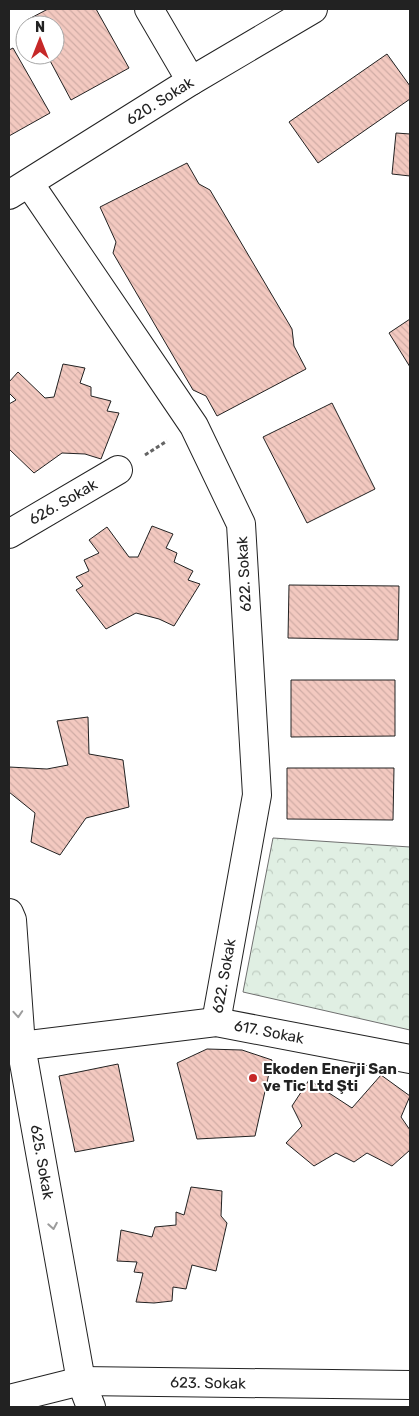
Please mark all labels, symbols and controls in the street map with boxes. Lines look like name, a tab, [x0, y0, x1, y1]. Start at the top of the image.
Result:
north arrow	[15, 15, 65, 65]
text: N	[35, 19, 45, 36]
street label: 620. Sokak	[123, 73, 197, 129]
street label: 626. Sokak	[26, 475, 101, 529]
street label: 622. Sokak	[233, 535, 255, 612]
street label: 622. Sokak	[209, 937, 239, 1015]
one-way arrow	[13, 1010, 24, 1018]
street label: 617. Sokak	[233, 1016, 306, 1048]
place label: Ekoden Enerji San ve Tic Ltd Şti	[263, 1060, 397, 1095]
marker: Ekoden Enerji San ve Tic Ltd Şti	[247, 1072, 259, 1084]
street label: 625. Sokak	[27, 1123, 57, 1201]
one-way arrow	[48, 1221, 58, 1230]
street label: 623. Sokak	[170, 1373, 246, 1393]

